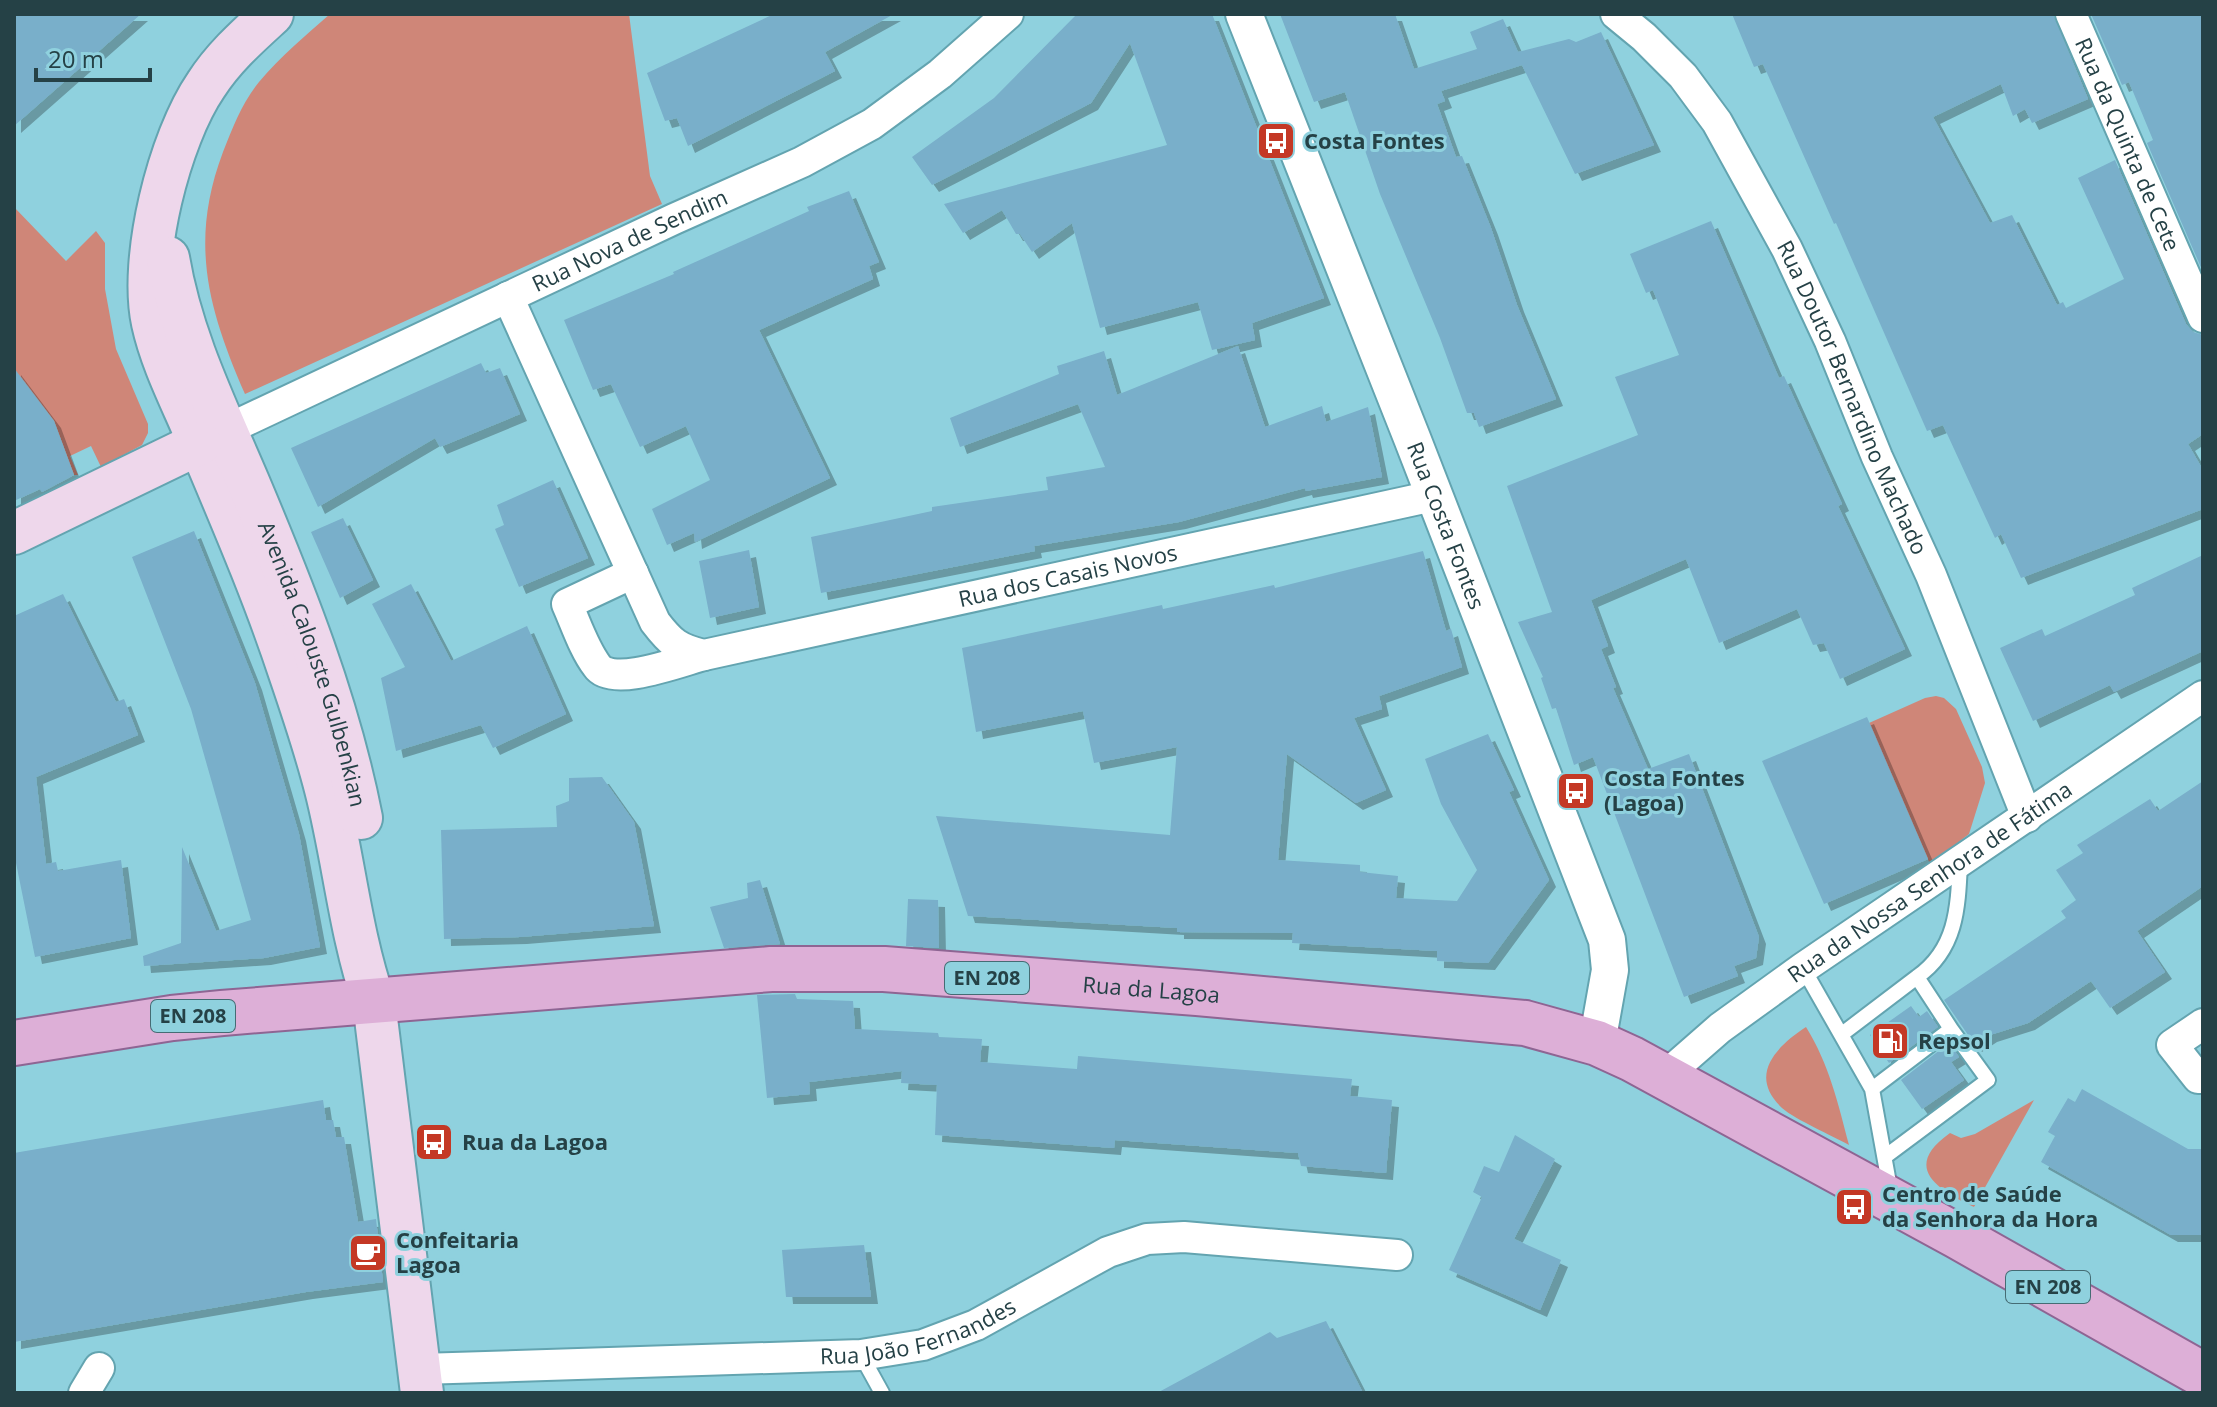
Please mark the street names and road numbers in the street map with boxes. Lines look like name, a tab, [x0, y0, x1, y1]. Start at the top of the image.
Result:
street label: Rua da Quinta de Cete	[2069, 32, 2188, 255]
street label: Rua Nova de Sendim	[526, 181, 732, 298]
street label: Rua Doutor Bernardino Machado	[1771, 234, 1936, 559]
street label: Rua Costa Fontes	[1401, 437, 1493, 613]
street label: Avenida Calouste Gulbenkian	[252, 516, 374, 809]
street label: Rua dos Casais Novos	[955, 536, 1180, 613]
street label: Rua da Nossa Senhora de Fátima	[1781, 774, 2077, 989]
road number: EN 208	[945, 962, 1029, 994]
street label: Rua da Lagoa	[1082, 968, 1221, 1009]
road number: EN 208	[151, 1000, 235, 1032]
road number: EN 208	[2006, 1271, 2090, 1303]
street label: Rua João Fernandes	[819, 1290, 1021, 1370]

